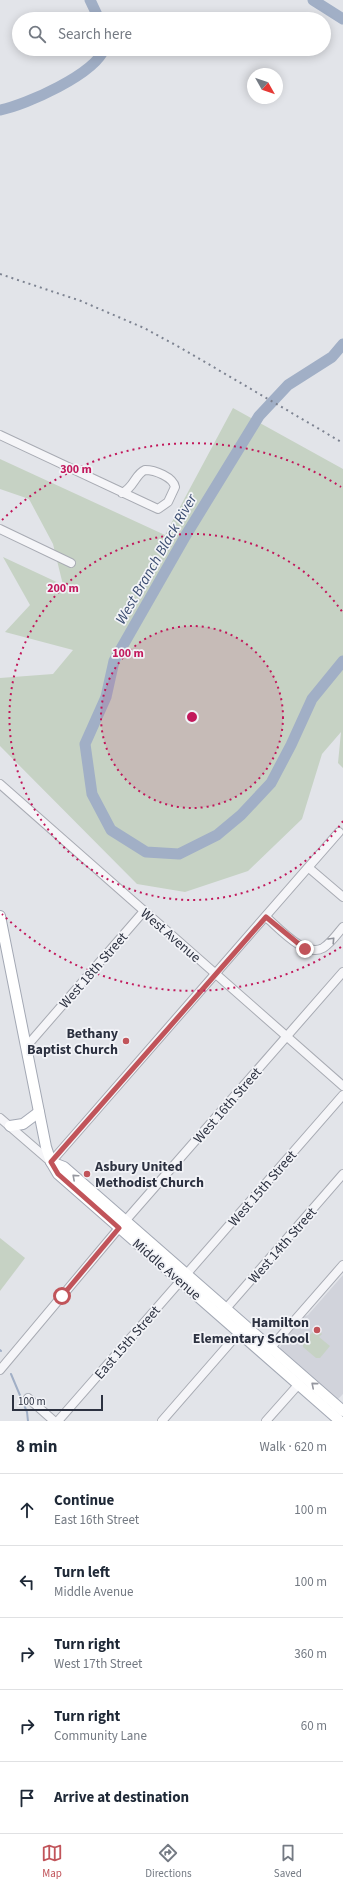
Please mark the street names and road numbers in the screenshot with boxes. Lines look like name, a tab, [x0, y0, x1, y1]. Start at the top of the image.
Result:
street label: West Avenue	[136, 904, 205, 968]
street label: West 18th Street	[55, 928, 133, 1013]
street label: West 16th Street	[189, 1063, 267, 1148]
street label: West 15th Street	[224, 1146, 302, 1231]
street label: West 14th Street	[244, 1203, 322, 1288]
street label: Middle Avenue	[127, 1234, 205, 1305]
street label: East 15th Street	[90, 1301, 166, 1384]

